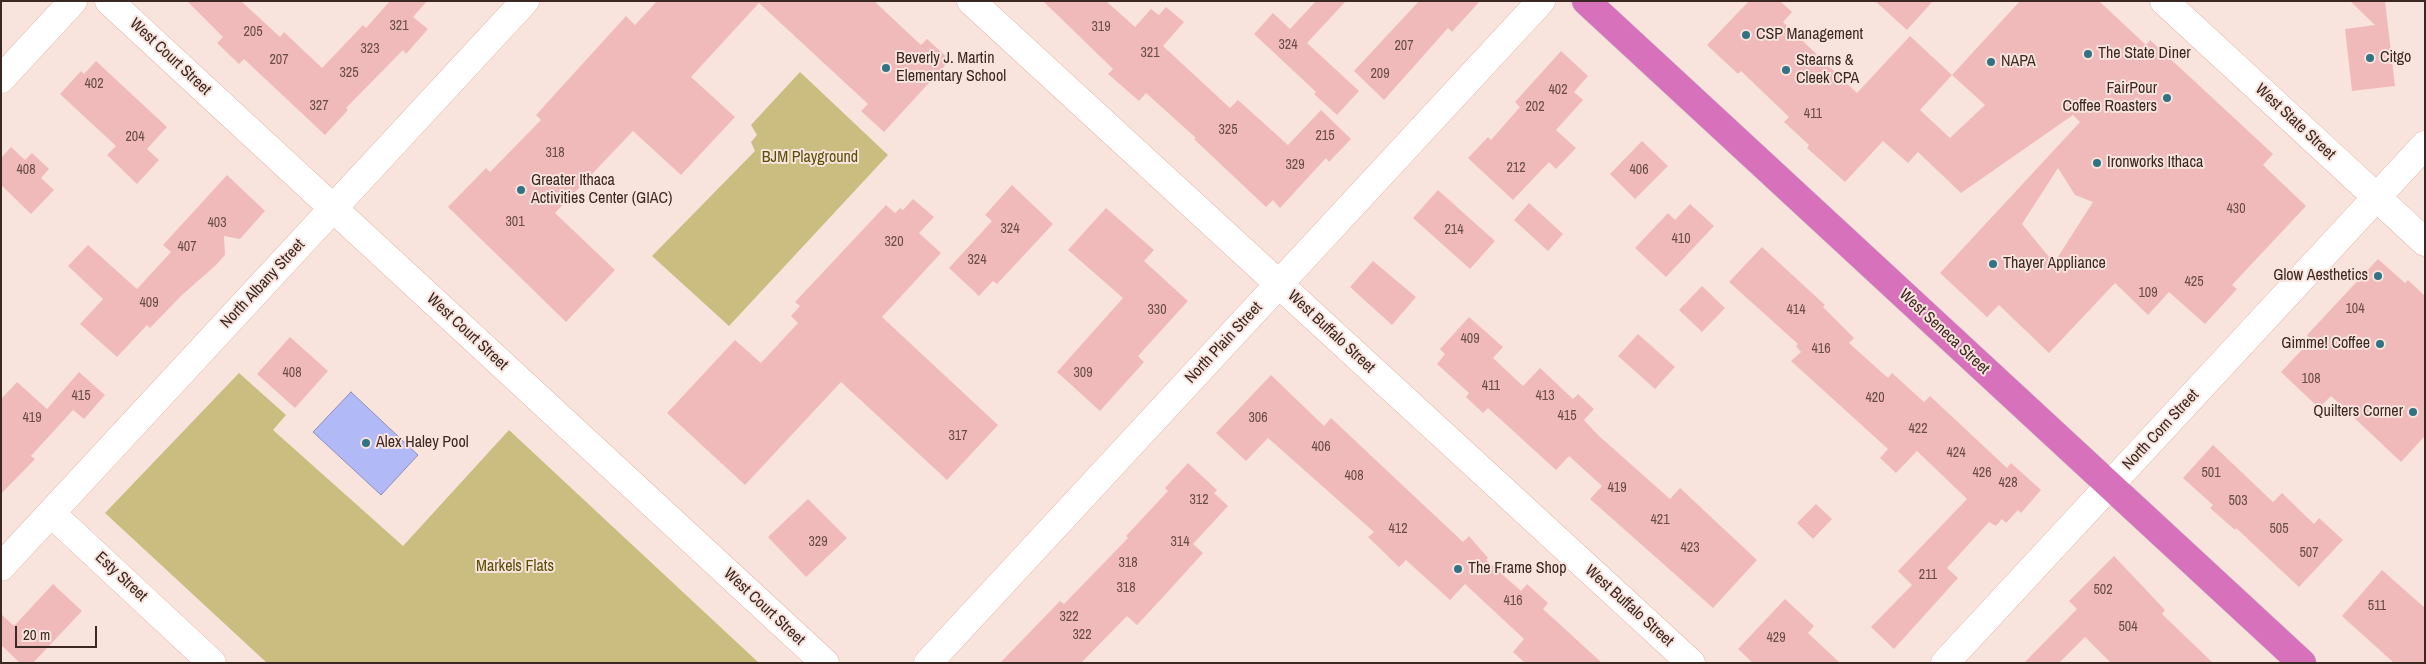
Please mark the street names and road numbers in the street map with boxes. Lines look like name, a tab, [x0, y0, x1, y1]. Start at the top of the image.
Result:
street label: West Court Street	[125, 14, 215, 100]
street label: West State Street	[2251, 80, 2339, 164]
street label: North Albany Street	[217, 236, 309, 332]
street label: West Seneca Street	[1895, 285, 1993, 379]
street label: West Buffalo Street	[1283, 287, 1379, 377]
street label: West Court Street	[422, 289, 512, 375]
street label: North Plain Street	[1181, 298, 1267, 388]
street label: North Corn Street	[2119, 386, 2203, 474]
street label: Esty Street	[91, 548, 151, 606]
street label: West Buffalo Street	[1581, 561, 1677, 651]
street label: West Court Street	[719, 564, 809, 650]

